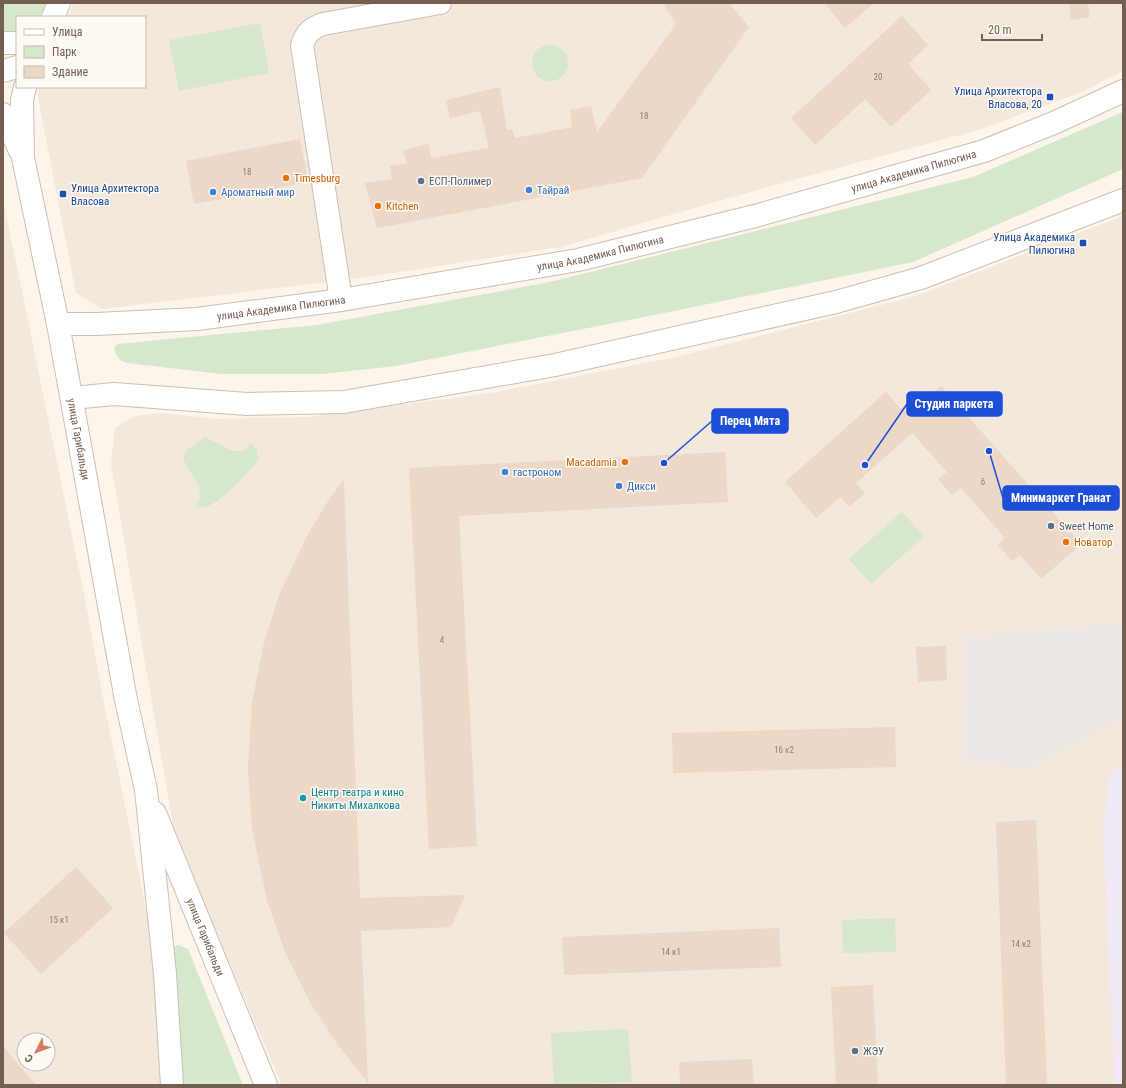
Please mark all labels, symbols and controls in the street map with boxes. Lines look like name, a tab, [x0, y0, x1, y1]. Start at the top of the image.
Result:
legend	[16, 16, 146, 88]
scale bar	[982, 16, 1042, 42]
text: 20 m	[988, 23, 1012, 37]
text: Улица	[52, 25, 83, 39]
text: Парк	[52, 45, 77, 59]
text: Здание	[52, 65, 89, 79]
house number: 20	[874, 72, 882, 82]
place label: Улица Архитектора Власова, 20	[954, 85, 1042, 111]
marker: Улица Архитектора Власова, 20	[1045, 92, 1055, 102]
house number: 18	[640, 111, 648, 121]
street label: улица Академика Пилюгина	[850, 147, 978, 195]
house number: 18	[243, 167, 251, 177]
place label: Timesburg	[294, 172, 340, 185]
marker: Timesburg	[281, 173, 291, 183]
place label: ЕСП-Полимер	[429, 175, 491, 188]
marker: ЕСП-Полимер	[416, 176, 426, 186]
place label: Улица Архитектора Власова	[71, 182, 159, 208]
place label: Тайрай	[537, 184, 569, 197]
marker: Тайрай	[524, 185, 534, 195]
place label: Ароматный мир	[221, 186, 295, 199]
marker: Ароматный мир	[208, 187, 218, 197]
marker: Улица Архитектора Власова	[58, 189, 68, 199]
place label: Kitchen	[386, 200, 419, 213]
marker: Kitchen	[373, 201, 383, 211]
place label: Улица Академика Пилюгина	[993, 231, 1075, 257]
street label: улица Академика Пилюгина	[536, 232, 665, 273]
marker: Улица Академика Пилюгина	[1078, 238, 1088, 248]
street label: улица Академика Пилюгина	[216, 293, 346, 323]
callout: Студия паркета	[907, 392, 1002, 416]
street label: улица Гарибальди	[65, 397, 93, 481]
text: Студия паркета	[915, 397, 994, 411]
callout: Перец Мята	[712, 409, 788, 433]
text: Перец Мята	[720, 414, 780, 428]
place label: Macadamia	[566, 456, 617, 469]
marker: Macadamia	[620, 457, 630, 467]
place label: гастроном	[513, 466, 561, 479]
marker: гастроном	[500, 467, 510, 477]
house number: 6	[981, 477, 985, 487]
place label: Дикси	[627, 480, 656, 493]
marker: Дикси	[614, 481, 624, 491]
callout: Минимаркет Гранат	[1003, 486, 1119, 510]
text: Минимаркет Гранат	[1011, 491, 1112, 505]
place label: Sweet Home	[1059, 520, 1114, 533]
marker: Sweet Home	[1046, 521, 1056, 531]
place label: Новатор	[1074, 536, 1112, 549]
marker: Новатор	[1061, 537, 1071, 547]
house number: 4	[440, 635, 445, 645]
house number: 16 к2	[774, 745, 794, 755]
place label: Центр театра и кино Никиты Михалкова	[311, 786, 405, 812]
marker: Центр театра и кино Никиты Михалкова	[298, 793, 308, 803]
street label: улица Гарибальди	[184, 896, 227, 978]
house number: 15 к1	[49, 915, 69, 925]
house number: 14 к2	[1011, 939, 1031, 949]
house number: 14 к1	[661, 947, 681, 957]
north arrow	[16, 1032, 56, 1072]
place label: ЖЭУ	[863, 1045, 884, 1058]
marker: ЖЭУ	[850, 1046, 860, 1056]
text: С	[22, 1052, 36, 1065]

